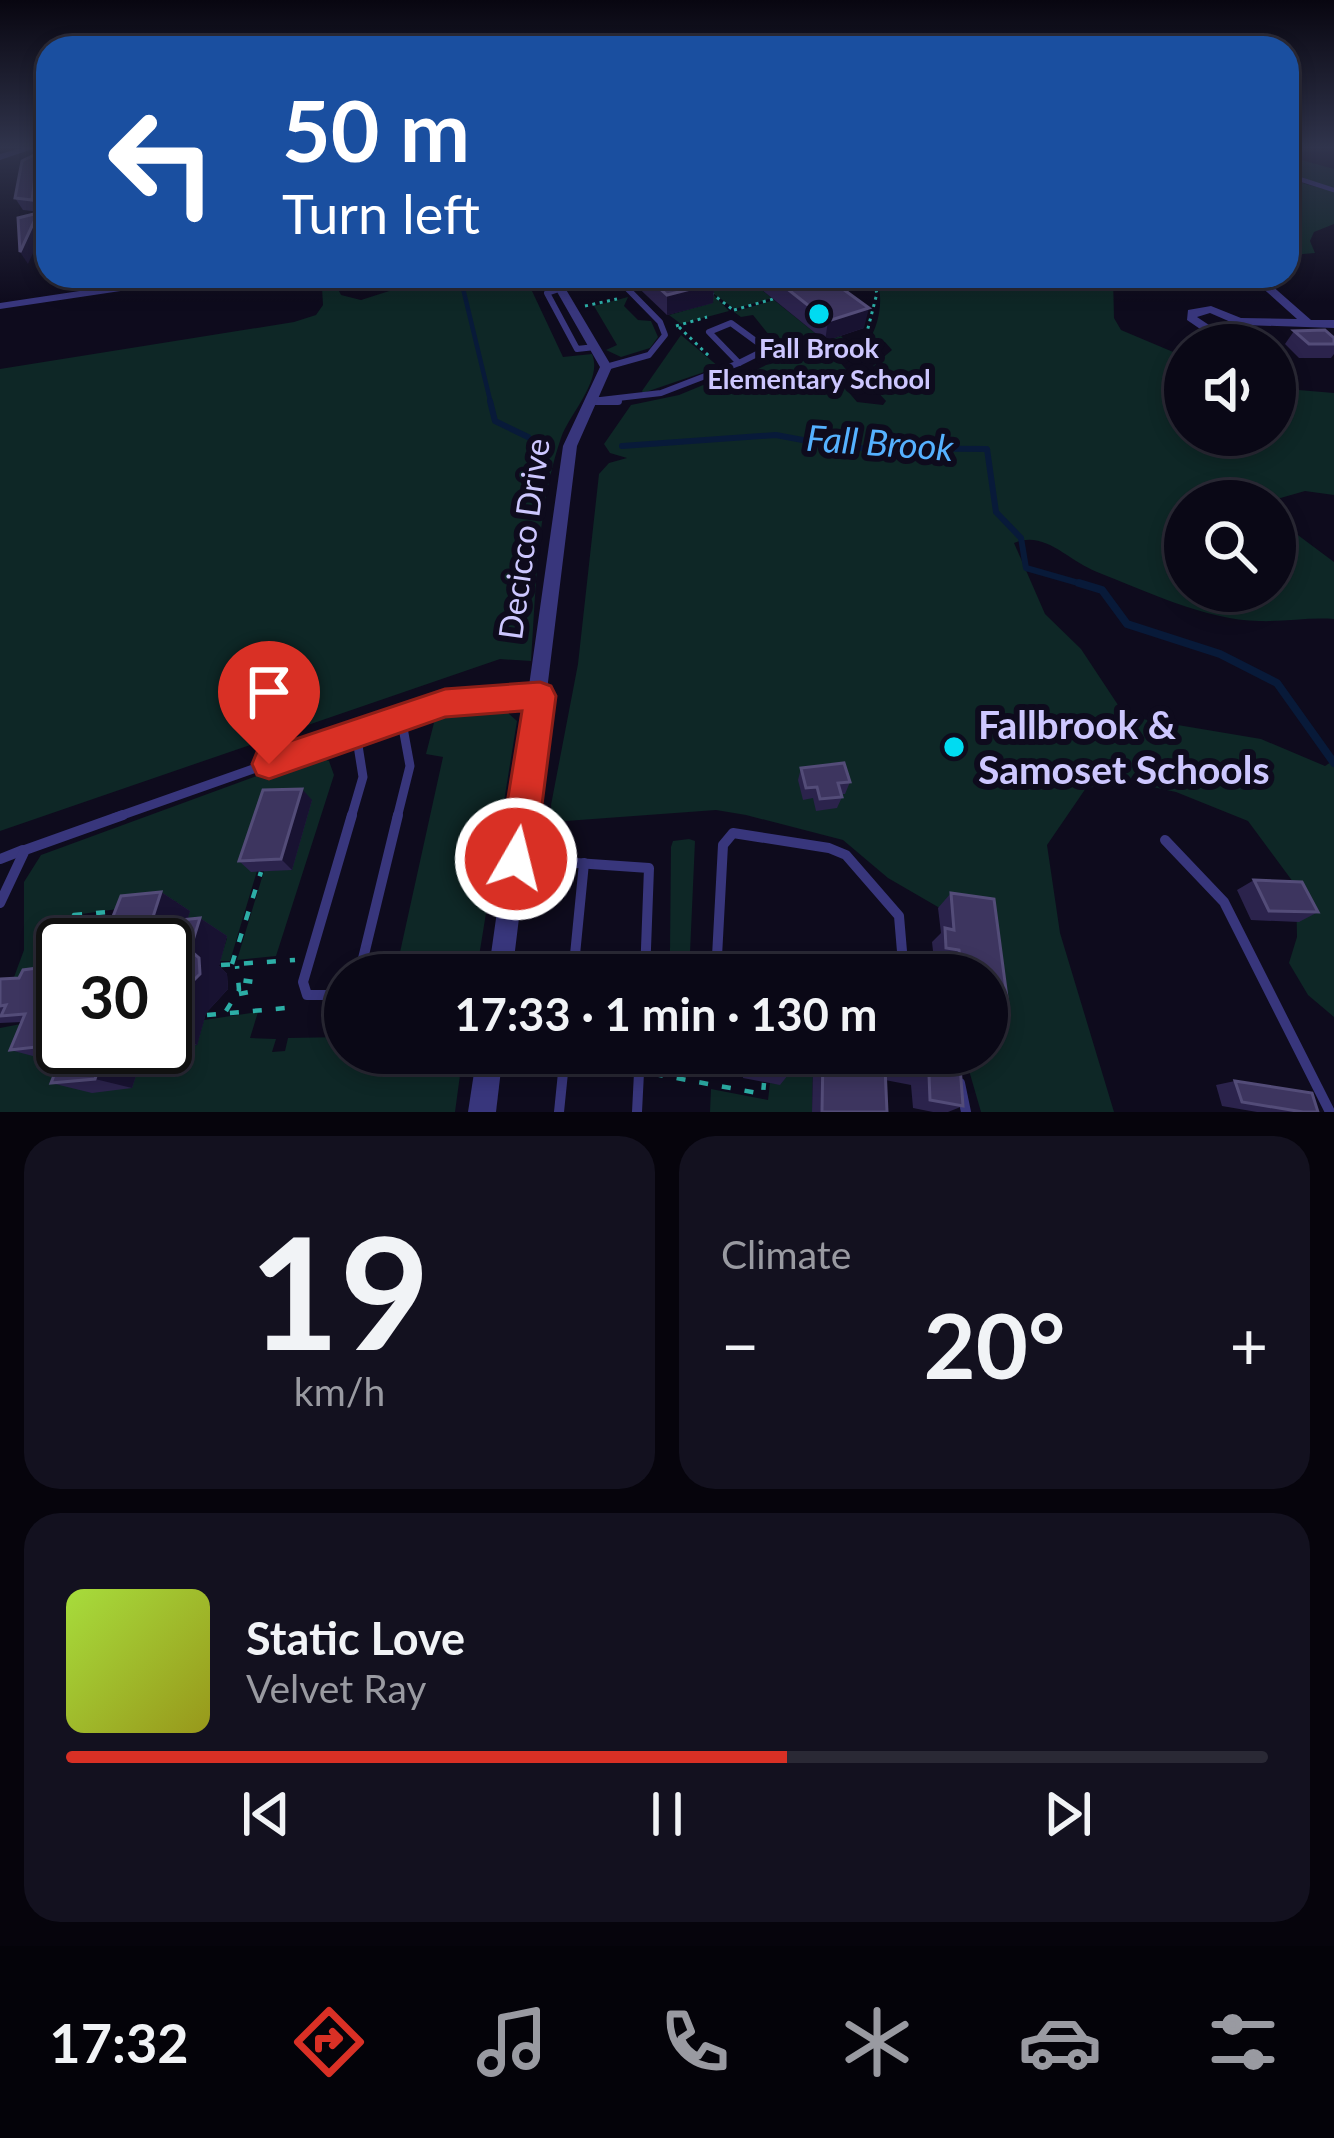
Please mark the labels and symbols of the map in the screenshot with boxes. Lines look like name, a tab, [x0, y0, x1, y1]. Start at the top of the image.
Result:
marker: Fall Brook Elementary School	[806, 301, 832, 327]
place label: Fall Brook Elementary School	[707, 331, 931, 395]
water label: Fall Brook	[805, 415, 956, 469]
street label: Decicco Drive	[489, 436, 557, 642]
pin	[218, 641, 320, 764]
place label: Fallbrook & Samoset Schools	[978, 701, 1270, 792]
marker: Fallbrook & Samoset Schools	[941, 734, 967, 760]
position arrow	[453, 796, 579, 922]
speed limit sign: 30	[36, 918, 192, 1074]

